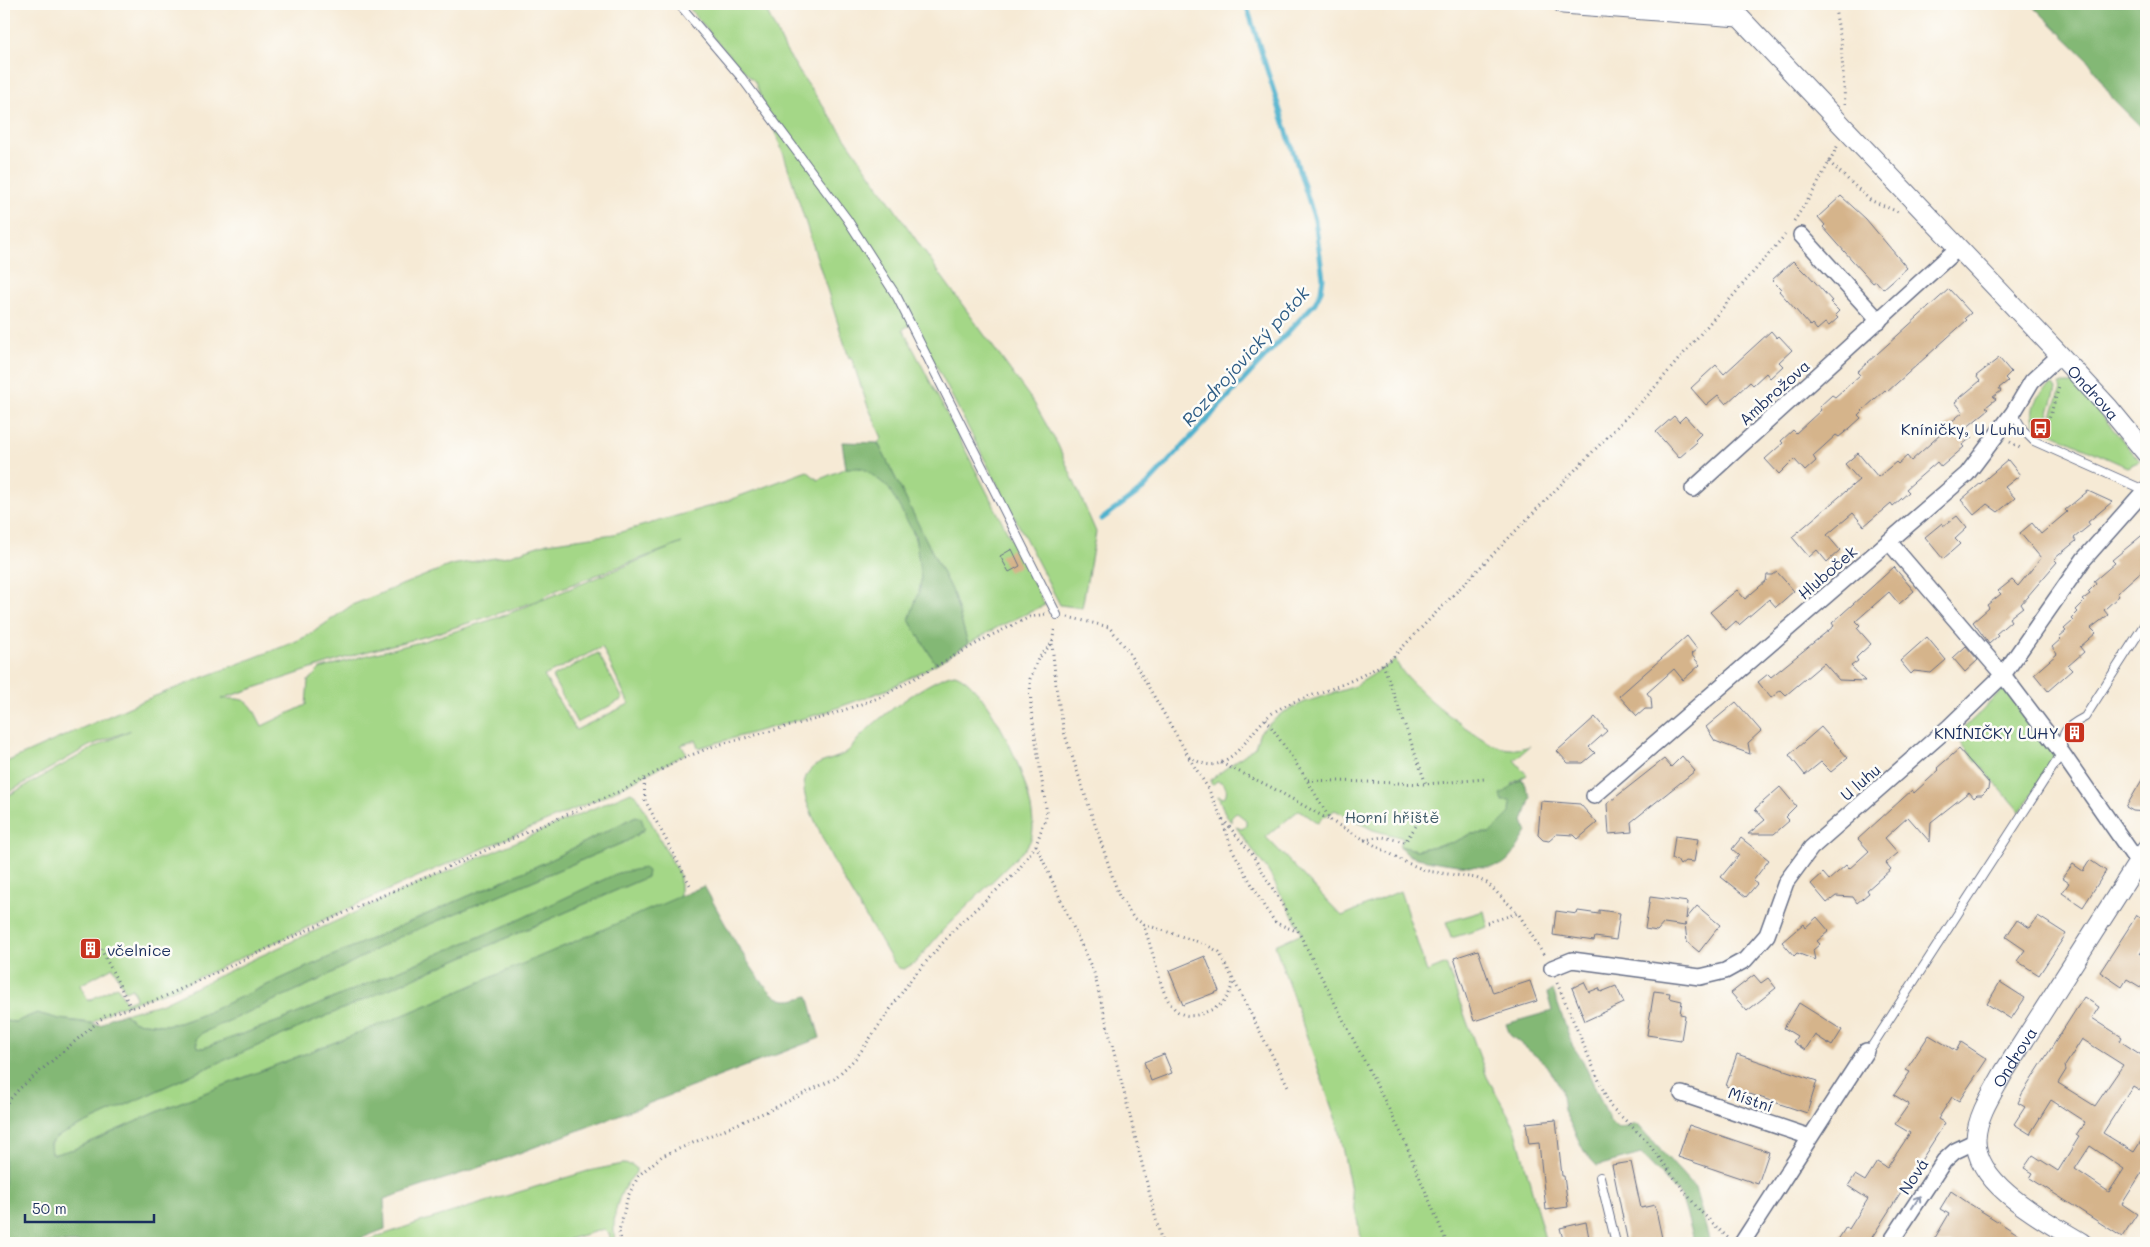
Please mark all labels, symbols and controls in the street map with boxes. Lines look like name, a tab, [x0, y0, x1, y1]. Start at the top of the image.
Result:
water label: Rozdrojovický potok	[1176, 281, 1315, 431]
street label: Ambrožova	[1734, 355, 1814, 429]
street label: Ondrova	[2063, 360, 2125, 424]
bus stop icon: Kníničky, U Luhu	[2029, 416, 2053, 440]
place label: Kníničky, U Luhu	[1901, 418, 2025, 439]
street label: Hluboček	[1793, 541, 1861, 603]
building icon: KNÍNIČKY LUHY	[2063, 720, 2087, 744]
place label: KNÍNIČKY LUHY	[1934, 722, 2059, 743]
street label: U luhu	[1836, 759, 1884, 805]
park label: Horní hřiště	[1345, 806, 1439, 827]
building icon: včelnice	[79, 937, 103, 961]
place label: včelnice	[107, 939, 171, 960]
street label: Ondrova	[1987, 1023, 2041, 1091]
street label: Místní	[1726, 1082, 1776, 1116]
street label: Nová	[1894, 1154, 1932, 1198]
scale bar	[25, 1192, 154, 1224]
one-way arrow	[1912, 1196, 1922, 1210]
text: 50 m	[32, 1198, 67, 1218]

